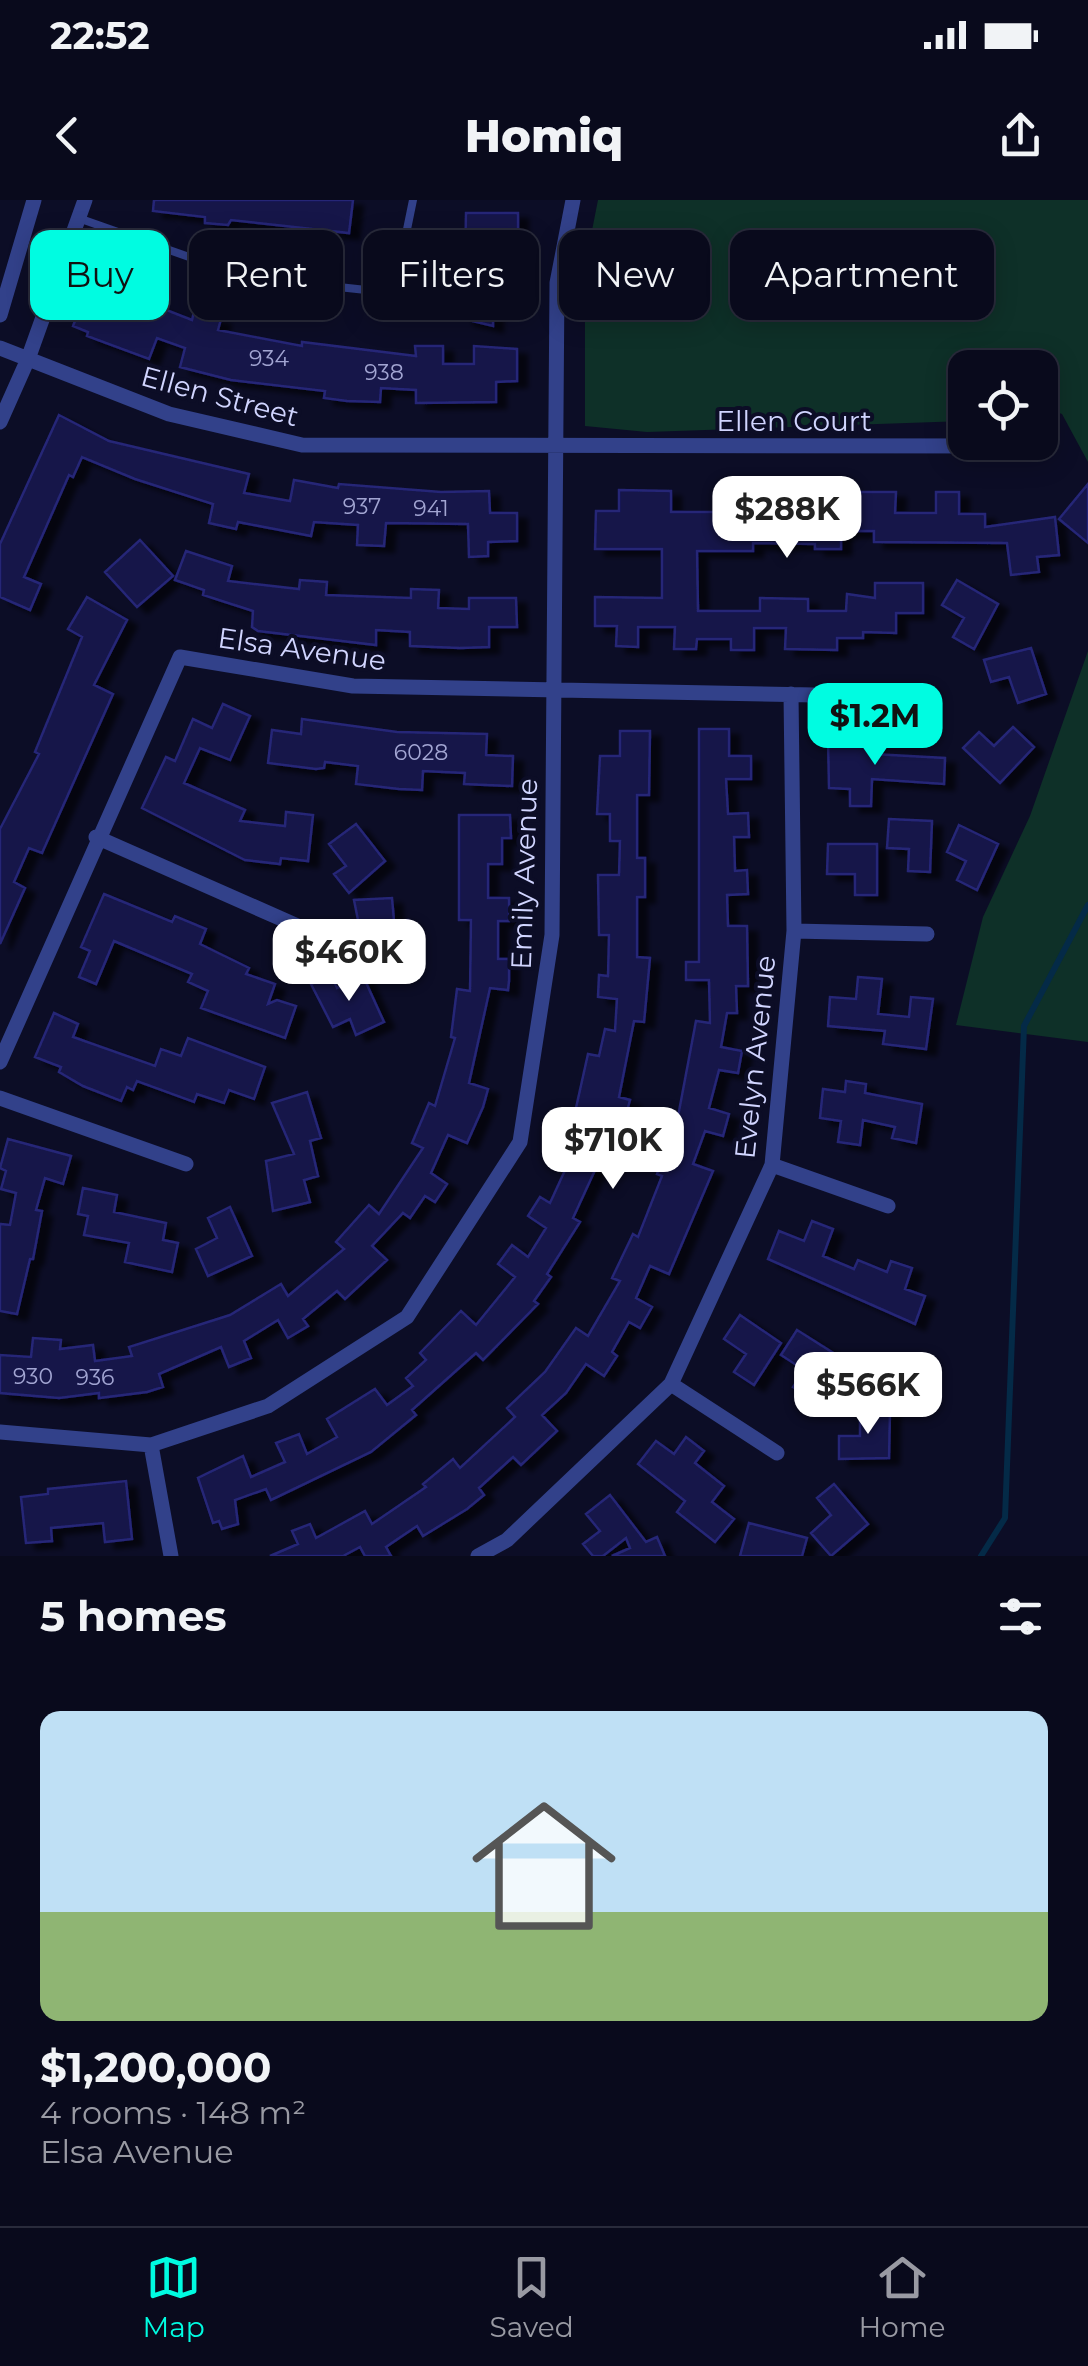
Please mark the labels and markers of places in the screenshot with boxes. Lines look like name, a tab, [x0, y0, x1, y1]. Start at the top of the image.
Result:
pin: $288K	[717, 476, 857, 561]
pin: $1.2M	[805, 683, 945, 768]
pin: $460K	[279, 919, 419, 1004]
pin: $710K	[543, 1107, 683, 1192]
pin: $566K	[798, 1352, 938, 1437]

